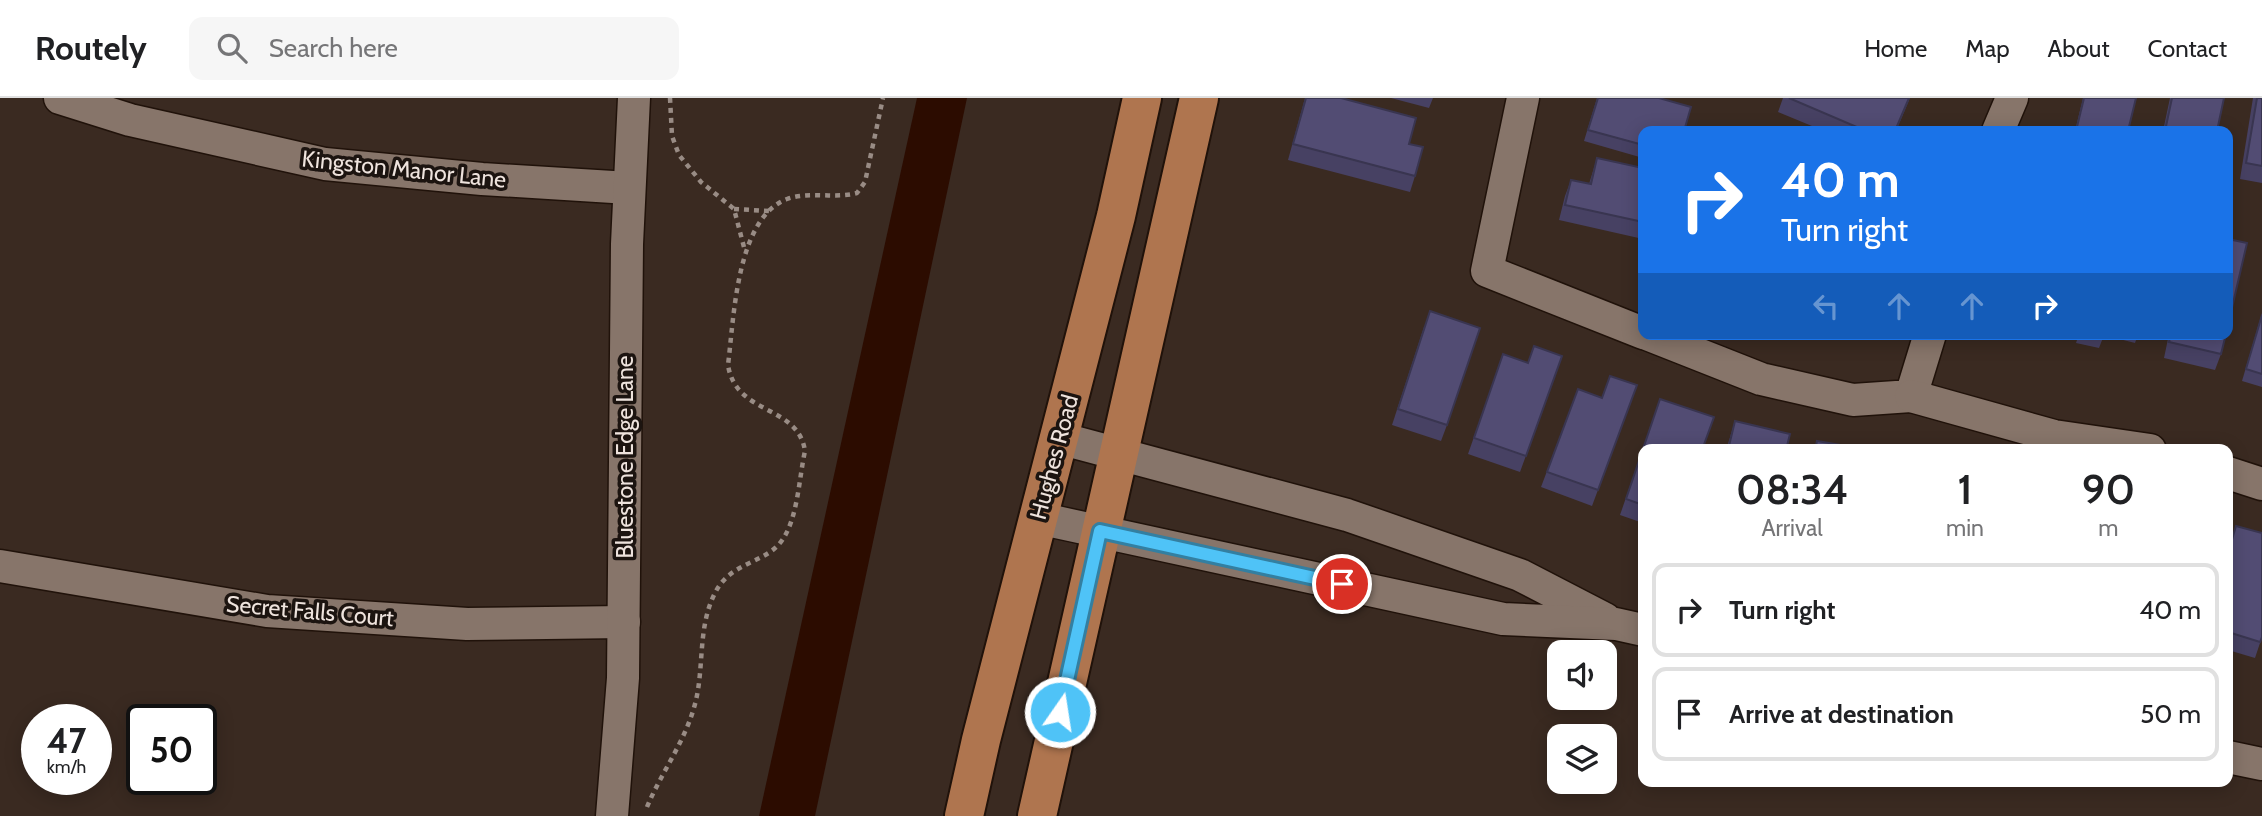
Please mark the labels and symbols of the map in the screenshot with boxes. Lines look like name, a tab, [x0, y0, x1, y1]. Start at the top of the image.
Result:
street label: Kingston Manor Lane	[300, 144, 508, 194]
street label: Bluestone Edge Lane	[611, 355, 639, 559]
street label: Hughes Road	[1024, 391, 1084, 523]
pin	[1312, 554, 1372, 614]
street label: Secret Falls Court	[225, 590, 395, 632]
position arrow	[1023, 675, 1097, 749]
speed limit sign: 50	[126, 704, 217, 795]

